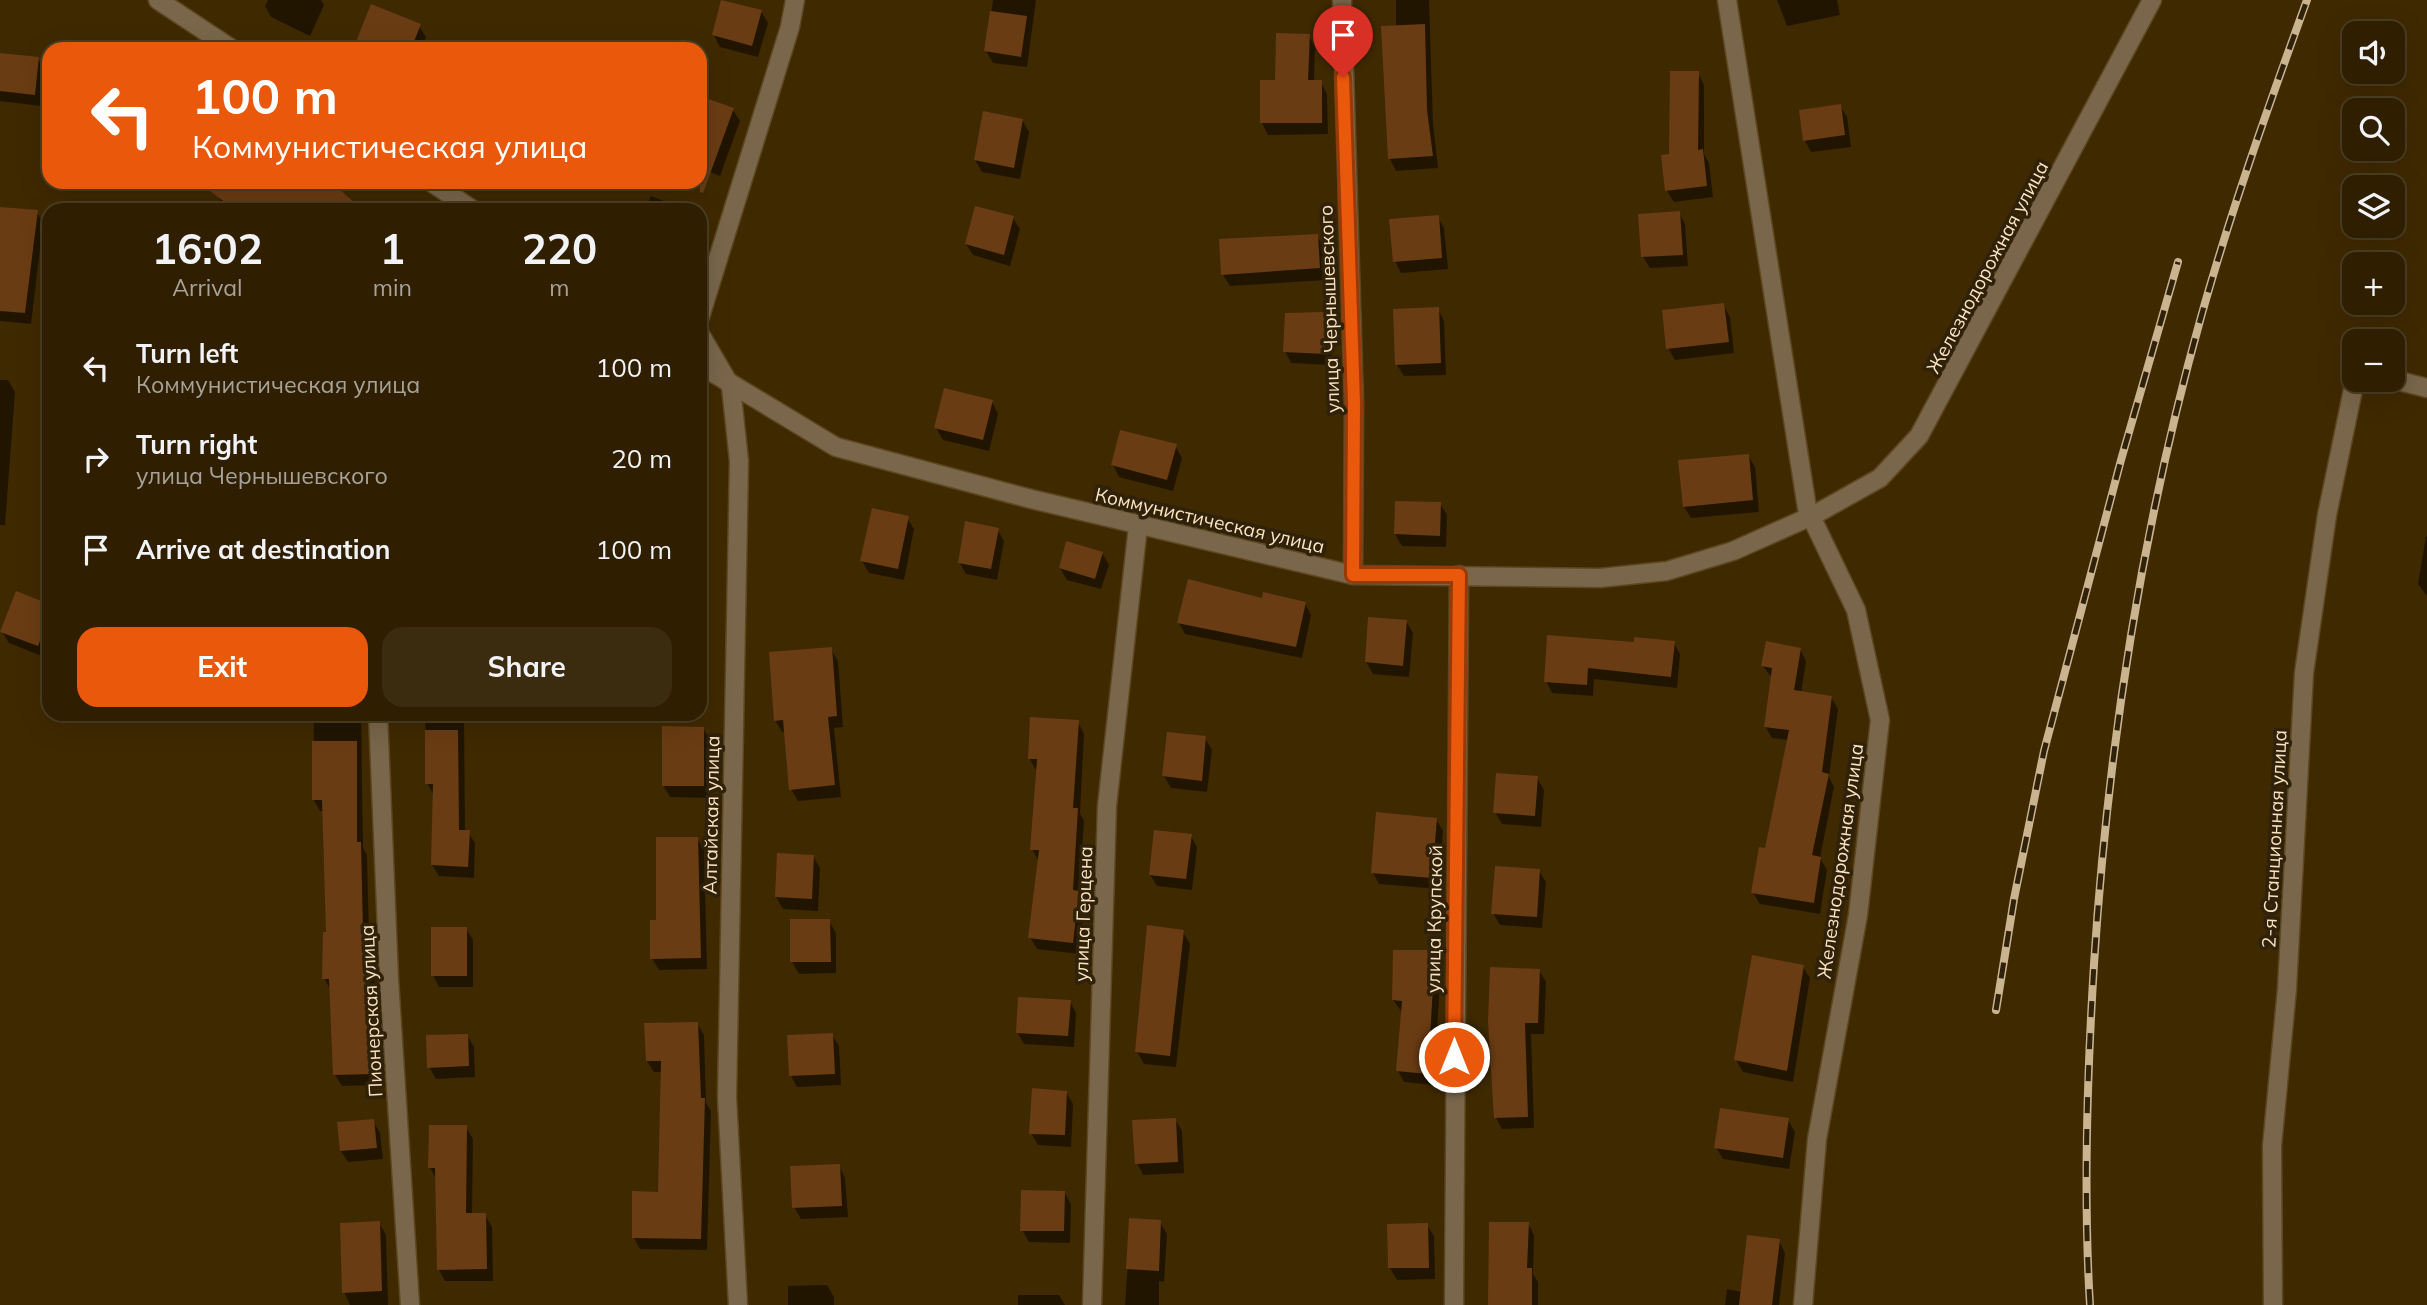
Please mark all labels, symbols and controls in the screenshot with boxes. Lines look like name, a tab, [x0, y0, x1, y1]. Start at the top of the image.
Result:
pin	[1313, 5, 1373, 77]
icon: arrive	[1324, 16, 1362, 54]
map controls	[2342, 21, 2405, 392]
button: sound	[2342, 21, 2405, 84]
text: 100 m	[192, 65, 338, 126]
icon: left	[77, 70, 168, 161]
button: search	[2342, 98, 2405, 161]
text: Коммунистическая улица	[192, 126, 588, 166]
street label: Железнодорожная улица	[1921, 157, 2053, 377]
button: layers	[2342, 175, 2405, 238]
street label: улица Чернышевского	[1313, 205, 1345, 413]
text: 16:02	[152, 222, 263, 275]
text: 1	[380, 222, 405, 275]
text: 220	[522, 222, 597, 275]
button: +	[2342, 252, 2405, 315]
text: Arrival	[172, 273, 243, 302]
text: min	[373, 273, 412, 302]
text: m	[549, 273, 570, 302]
button: −	[2342, 329, 2405, 392]
text: Turn left	[136, 337, 238, 370]
icon: left	[77, 349, 115, 387]
text: 100 m	[596, 351, 672, 384]
text: Коммунистическая улица	[136, 370, 420, 399]
text: Turn right	[136, 428, 257, 461]
icon: right	[77, 440, 115, 478]
text: 20 m	[611, 442, 672, 475]
text: улица Чернышевского	[136, 461, 388, 490]
street label: Коммунистическая улица	[1093, 482, 1327, 558]
icon: arrive	[77, 531, 115, 569]
text: Arrive at destination	[136, 533, 391, 566]
text: 100 m	[596, 533, 672, 566]
button: Exit	[77, 627, 368, 707]
button: Share	[382, 627, 672, 707]
street label: 2-я Станционная улица	[2256, 729, 2292, 949]
street label: Алтайская улица	[698, 735, 724, 895]
street label: Железнодорожная улица	[1812, 742, 1868, 980]
street label: улица Крупской	[1421, 845, 1447, 993]
street label: улица Герцена	[1069, 846, 1097, 982]
street label: Пионерская улица	[355, 924, 387, 1098]
position arrow	[1417, 1020, 1491, 1094]

